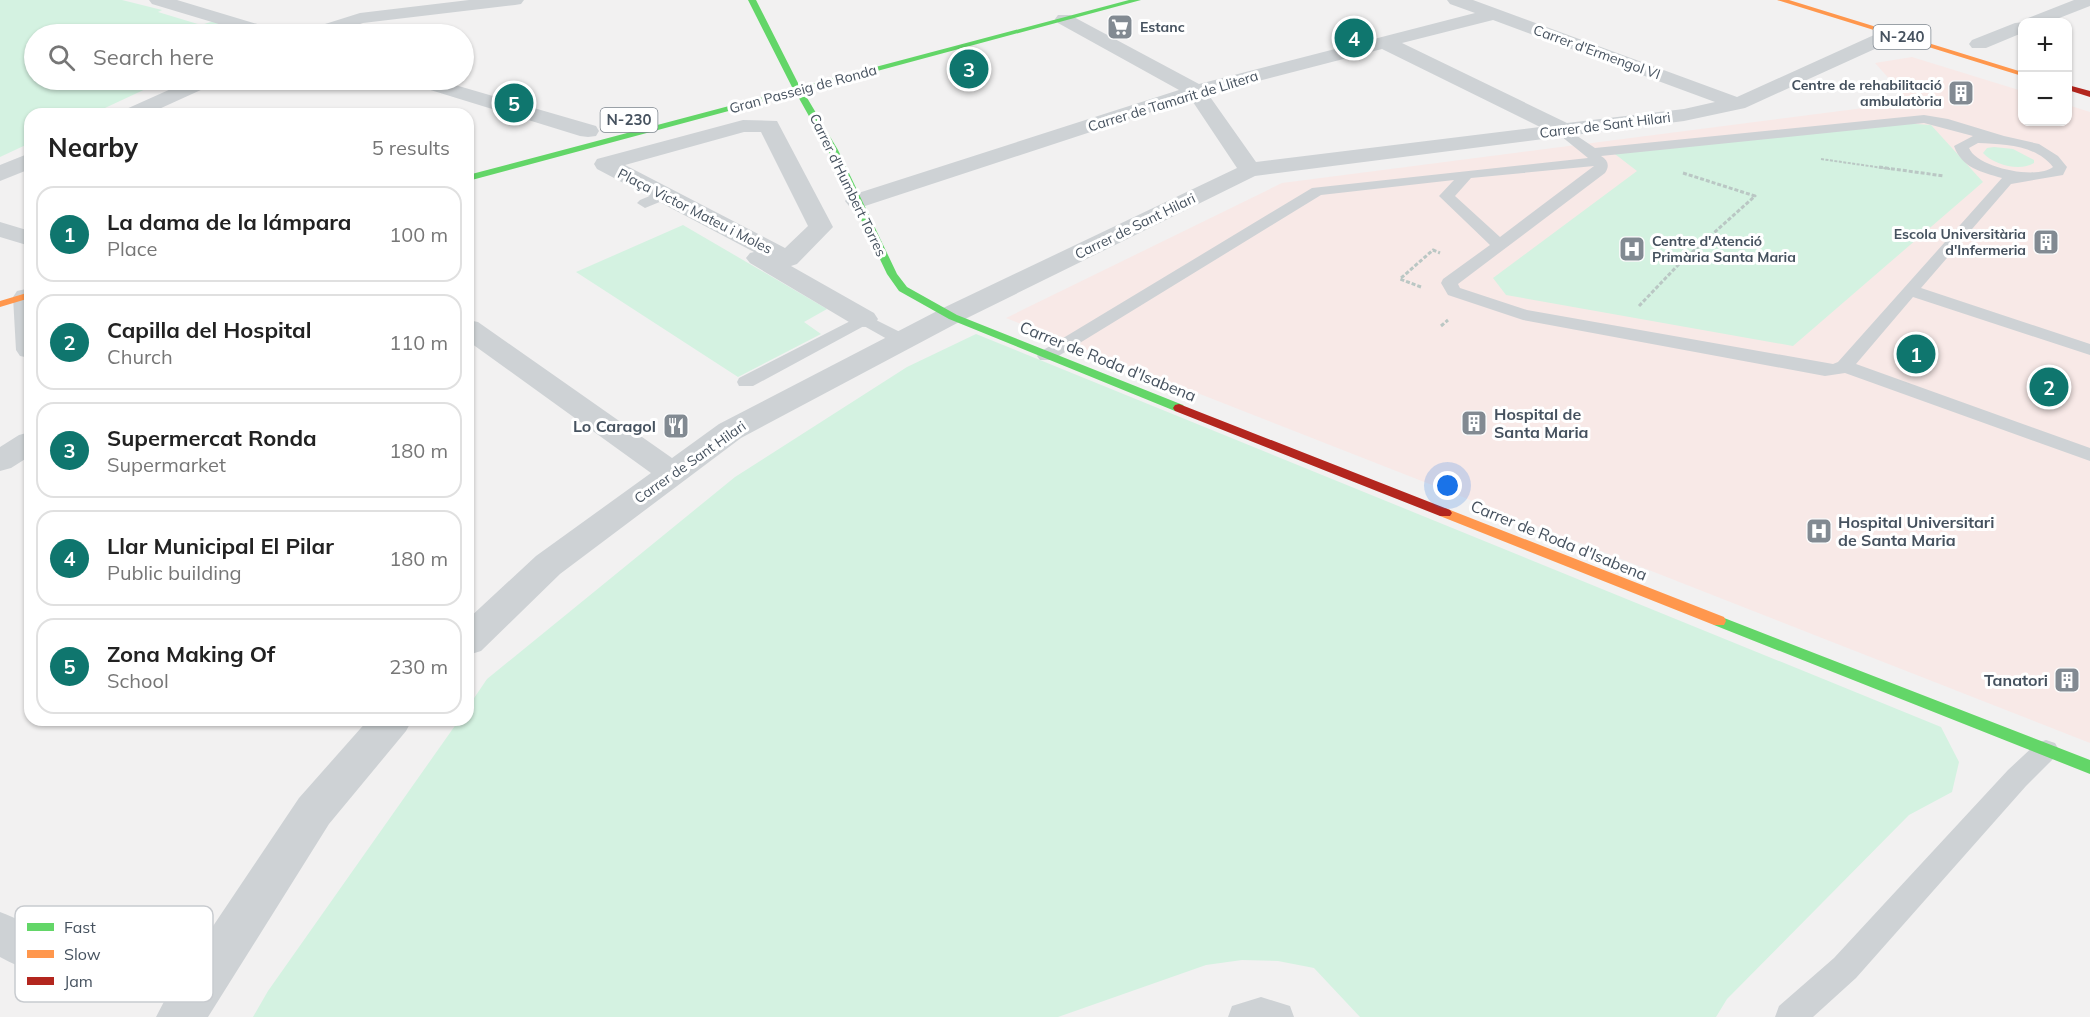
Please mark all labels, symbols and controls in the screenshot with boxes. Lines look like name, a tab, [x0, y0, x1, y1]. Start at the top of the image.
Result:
supermarket icon: Estanc	[1105, 12, 1135, 42]
pin: 4	[1334, 15, 1374, 60]
place label: Estanc	[1140, 18, 1185, 36]
map controls	[2018, 18, 2072, 126]
button: +	[2018, 18, 2072, 72]
street label: Carrer d'Ermengol VI	[1531, 21, 1663, 83]
search box	[24, 24, 474, 90]
road number: N-240	[1874, 25, 1930, 49]
icon: search	[45, 41, 78, 74]
text: Search here	[93, 43, 214, 71]
pin: 3	[950, 46, 988, 92]
street label: Gran Passeig de Ronda	[727, 61, 879, 117]
street label: Carrer de Tamarit de Llitera	[1086, 67, 1260, 135]
button: −	[2018, 72, 2072, 126]
place label: Centre de rehabilitació ambulatòria	[1792, 76, 1942, 110]
building icon: Centre de rehabilitació ambulatòria	[1946, 78, 1976, 108]
pin: 5	[494, 80, 534, 126]
road number: N-230	[600, 108, 658, 132]
street label: Carrer de Sant Hilari	[1538, 108, 1672, 142]
street label: Carrer d'Humbert Torres	[806, 111, 890, 259]
text: Nearby	[48, 131, 138, 164]
text: 5 results	[372, 135, 450, 160]
street label: Plaça Victor Mateu i Moles	[615, 164, 775, 258]
street label: Carrer de Sant Hilari	[1072, 189, 1198, 263]
text: La dama de la lámpara	[107, 208, 351, 236]
text: 1	[64, 222, 76, 247]
text: 100 m	[389, 222, 448, 247]
place label: Escola Universitària d'Infermeria	[1894, 225, 2026, 259]
building icon: Escola Universitària d'Infermeria	[2031, 227, 2061, 257]
place label: Centre d'Atenció Primària Santa Maria	[1652, 232, 1796, 266]
hospital icon: Centre d'Atenció Primària Santa Maria	[1617, 234, 1647, 264]
text: Place	[107, 236, 157, 261]
text: Capilla del Hospital	[107, 316, 312, 344]
street label: Carrer de Roda d'Isabena	[1017, 316, 1199, 406]
text: 2	[64, 330, 76, 355]
text: 110 m	[389, 330, 448, 355]
pin: 1	[1896, 332, 1936, 376]
text: Church	[107, 344, 173, 369]
pin: 2	[2030, 364, 2068, 410]
place label: Hospital de Santa Maria	[1494, 404, 1588, 442]
building icon: Hospital de Santa Maria	[1459, 408, 1489, 438]
restaurant icon: Lo Caragol	[661, 411, 691, 441]
place label: Lo Caragol	[573, 416, 656, 436]
street label: Carrer de Sant Hilari	[631, 417, 749, 507]
text: Supermercat Ronda	[107, 424, 317, 452]
text: 3	[64, 438, 76, 463]
text: 180 m	[389, 438, 448, 463]
text: Supermarket	[107, 452, 226, 477]
your location	[1433, 471, 1462, 500]
street label: Carrer de Roda d'Isabena	[1468, 495, 1650, 585]
place label: Hospital Universitari de Santa Maria	[1838, 512, 1994, 550]
hospital icon: Hospital Universitari de Santa Maria	[1804, 516, 1834, 546]
text: Llar Municipal El Pilar	[107, 532, 334, 560]
text: 4	[64, 546, 76, 571]
text: 180 m	[389, 546, 448, 571]
text: Public building	[107, 560, 242, 585]
text: Zona Making Of	[107, 640, 275, 668]
text: 5	[64, 654, 76, 679]
text: 230 m	[389, 654, 448, 679]
building icon: Tanatori	[2052, 665, 2082, 695]
text: School	[107, 668, 169, 693]
place label: Tanatori	[1984, 670, 2048, 690]
legend	[15, 906, 213, 1002]
text: Fast	[64, 917, 96, 937]
text: Slow	[64, 944, 101, 964]
text: Jam	[64, 971, 93, 991]

